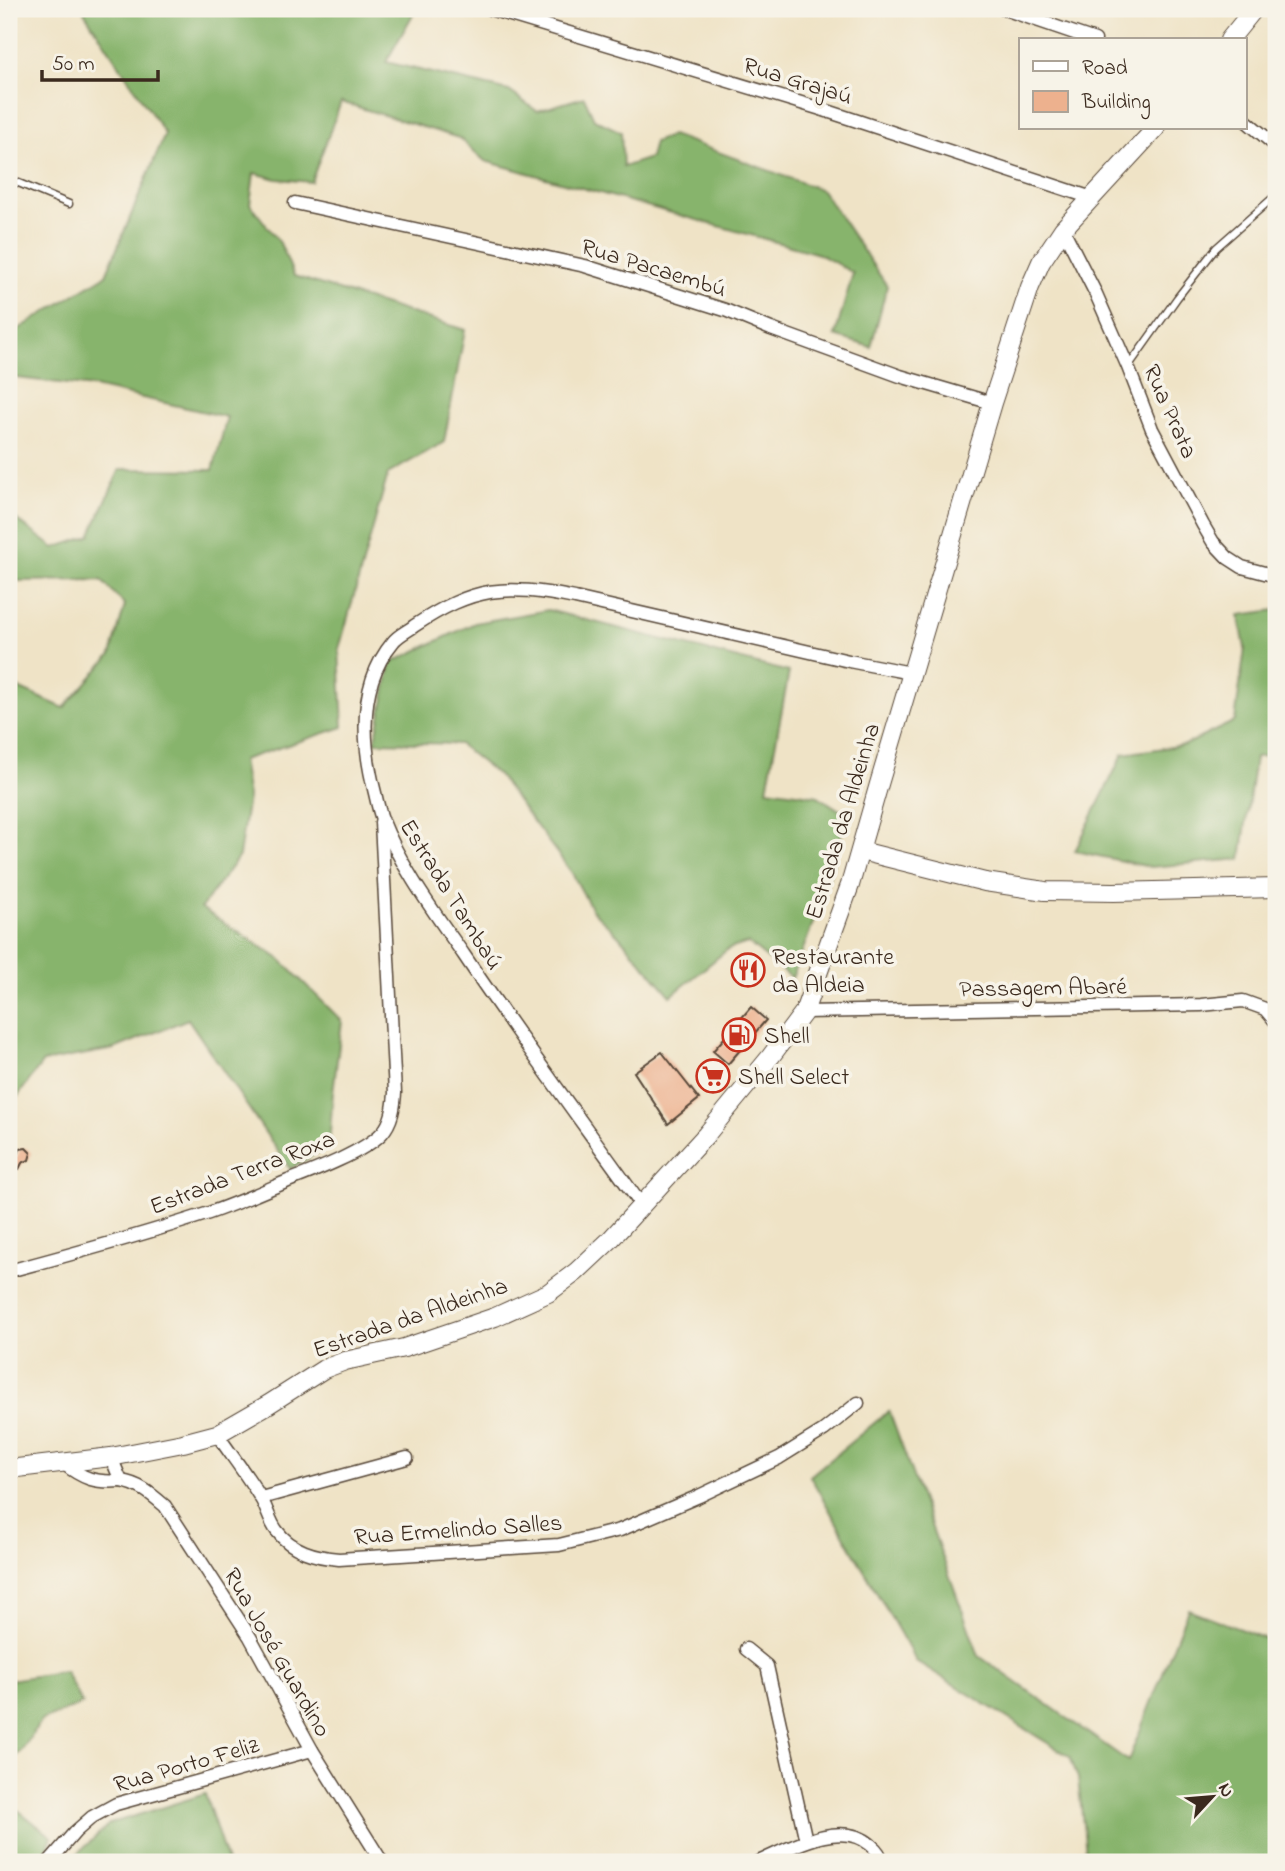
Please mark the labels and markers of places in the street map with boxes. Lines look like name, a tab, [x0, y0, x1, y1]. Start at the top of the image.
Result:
place label: Restaurante da Aldeia	[772, 941, 894, 1004]
restaurant icon: Restaurante da Aldeia	[729, 951, 767, 989]
fuel station icon: Shell	[720, 1016, 758, 1054]
place label: Shell	[764, 1020, 810, 1055]
supermarket icon: Shell Select	[694, 1057, 732, 1095]
place label: Shell Select	[738, 1061, 849, 1096]

